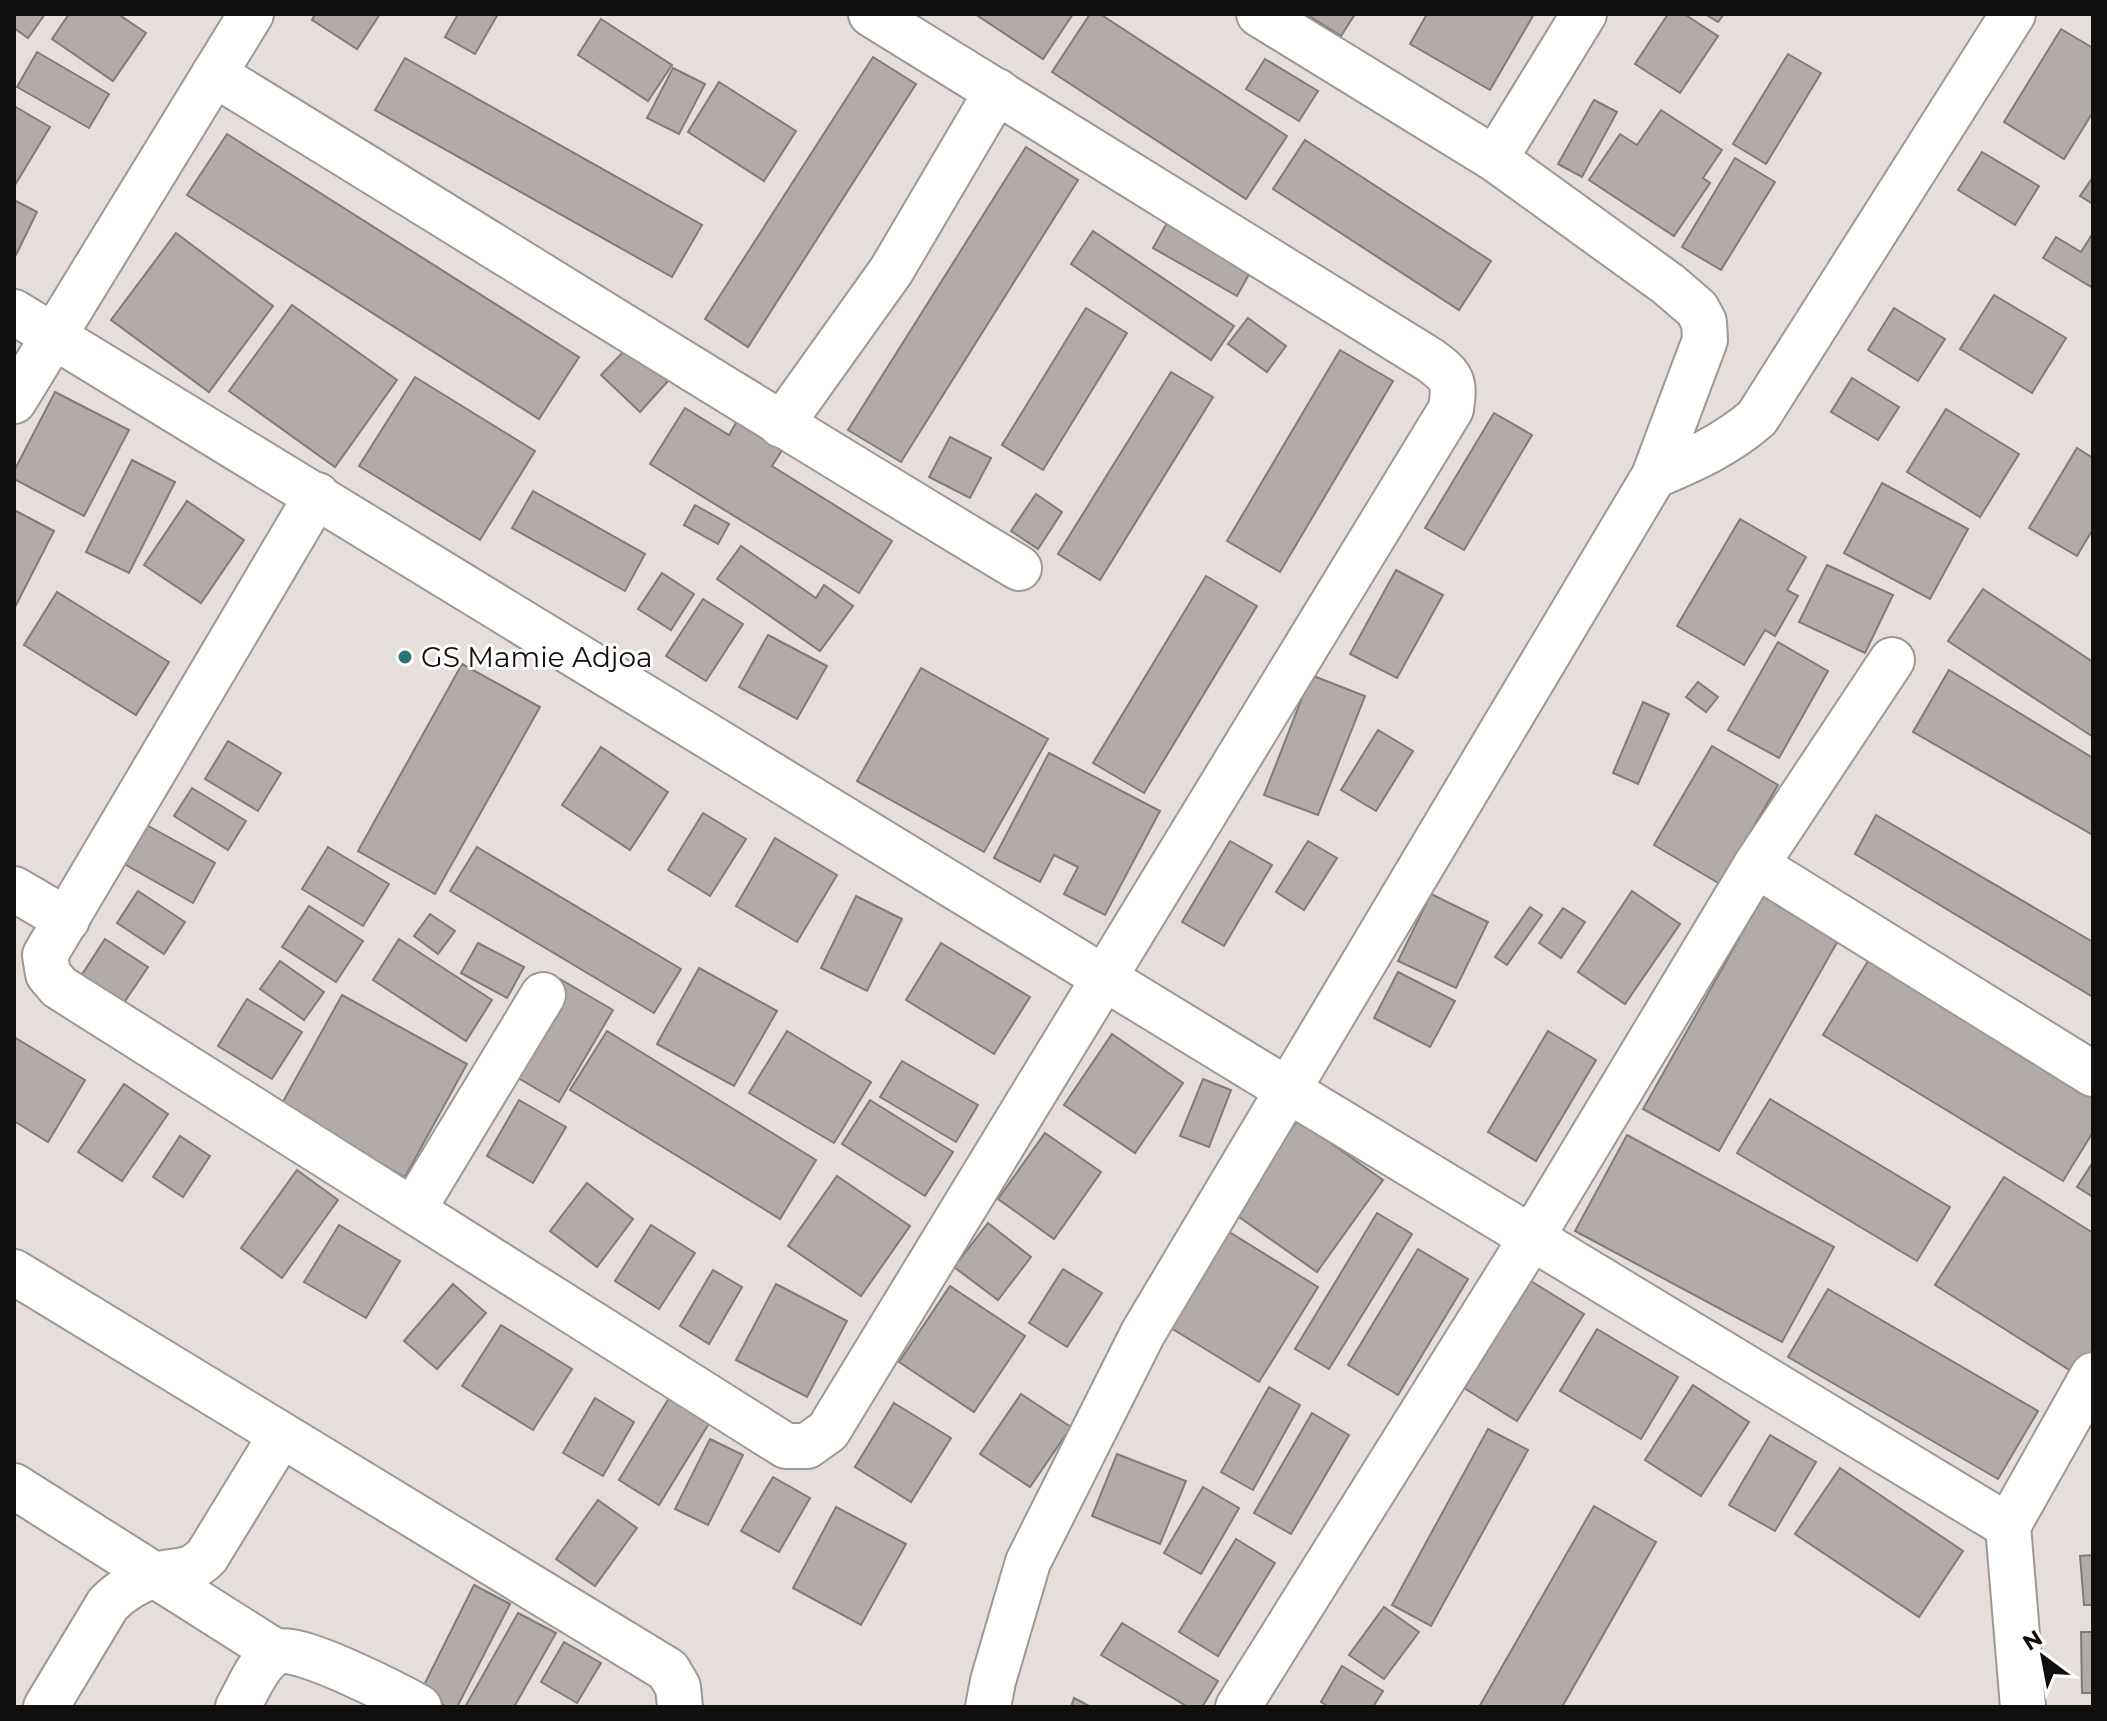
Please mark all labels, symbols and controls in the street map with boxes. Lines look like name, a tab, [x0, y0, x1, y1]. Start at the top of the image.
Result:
place label: GS Mamie Adjoa	[421, 640, 653, 674]
marker: GS Mamie Adjoa	[396, 648, 414, 666]
north arrow	[2003, 1617, 2083, 1697]
text: N	[2018, 1624, 2047, 1657]

